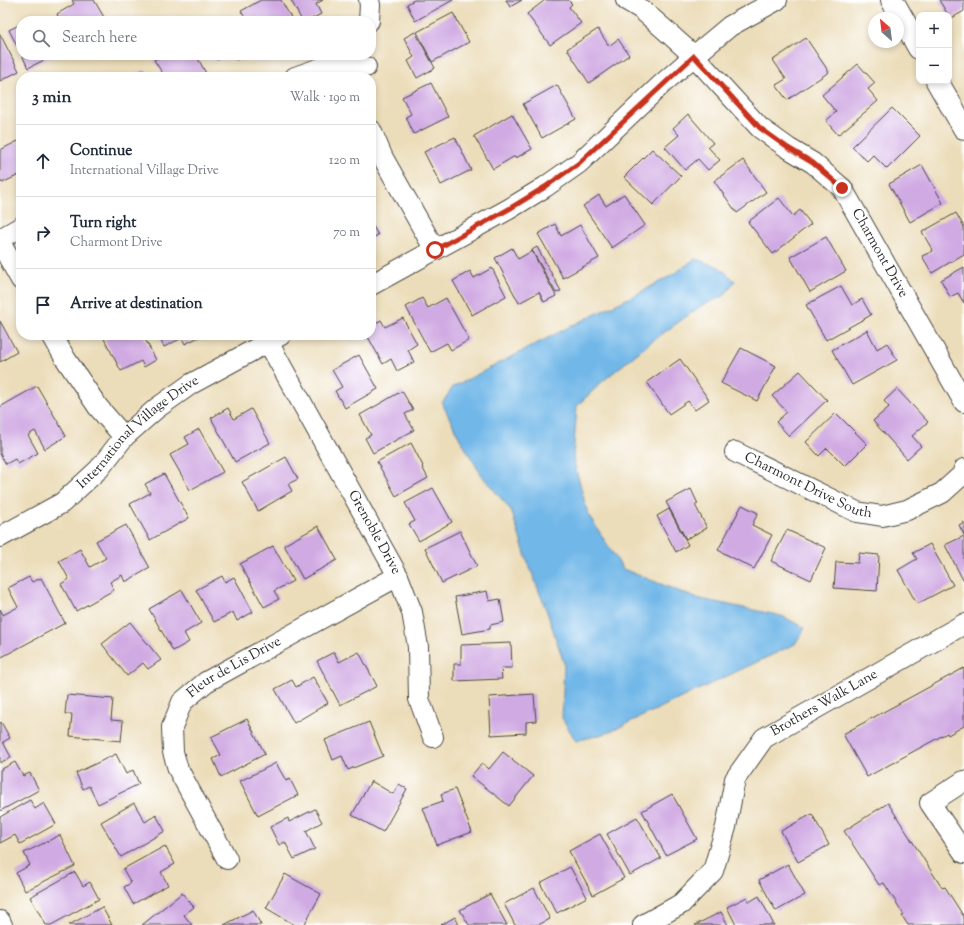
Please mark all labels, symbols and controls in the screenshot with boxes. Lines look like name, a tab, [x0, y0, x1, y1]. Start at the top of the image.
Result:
north arrow	[868, 12, 904, 48]
map controls	[916, 12, 952, 84]
button: +	[916, 12, 952, 48]
search box	[16, 16, 376, 60]
icon: search	[30, 27, 52, 49]
text: Search here	[62, 28, 137, 49]
button: −	[916, 48, 952, 84]
text: 3 min	[32, 86, 71, 110]
text: Walk · 190 m	[290, 89, 360, 107]
text: Continue	[70, 141, 132, 162]
icon: ahead	[32, 150, 54, 172]
text: 120 m	[329, 152, 360, 170]
text: International Village Drive	[70, 162, 219, 180]
route end	[833, 179, 851, 197]
street label: Charmont Drive	[846, 205, 913, 302]
text: Turn right	[70, 213, 136, 234]
icon: right	[32, 222, 54, 244]
text: 70 m	[333, 224, 360, 242]
text: Charmont Drive	[70, 234, 163, 252]
route start	[426, 241, 444, 259]
icon: arrive	[32, 294, 54, 316]
text: Arrive at destination	[70, 294, 203, 315]
street label: International Village Drive	[73, 371, 203, 494]
street label: Charmont Drive South	[740, 448, 873, 524]
street label: Grenoble Drive	[342, 487, 405, 578]
street label: Fleur de Lis Drive	[183, 632, 285, 703]
street label: Brothers Walk Lane	[767, 665, 882, 742]

